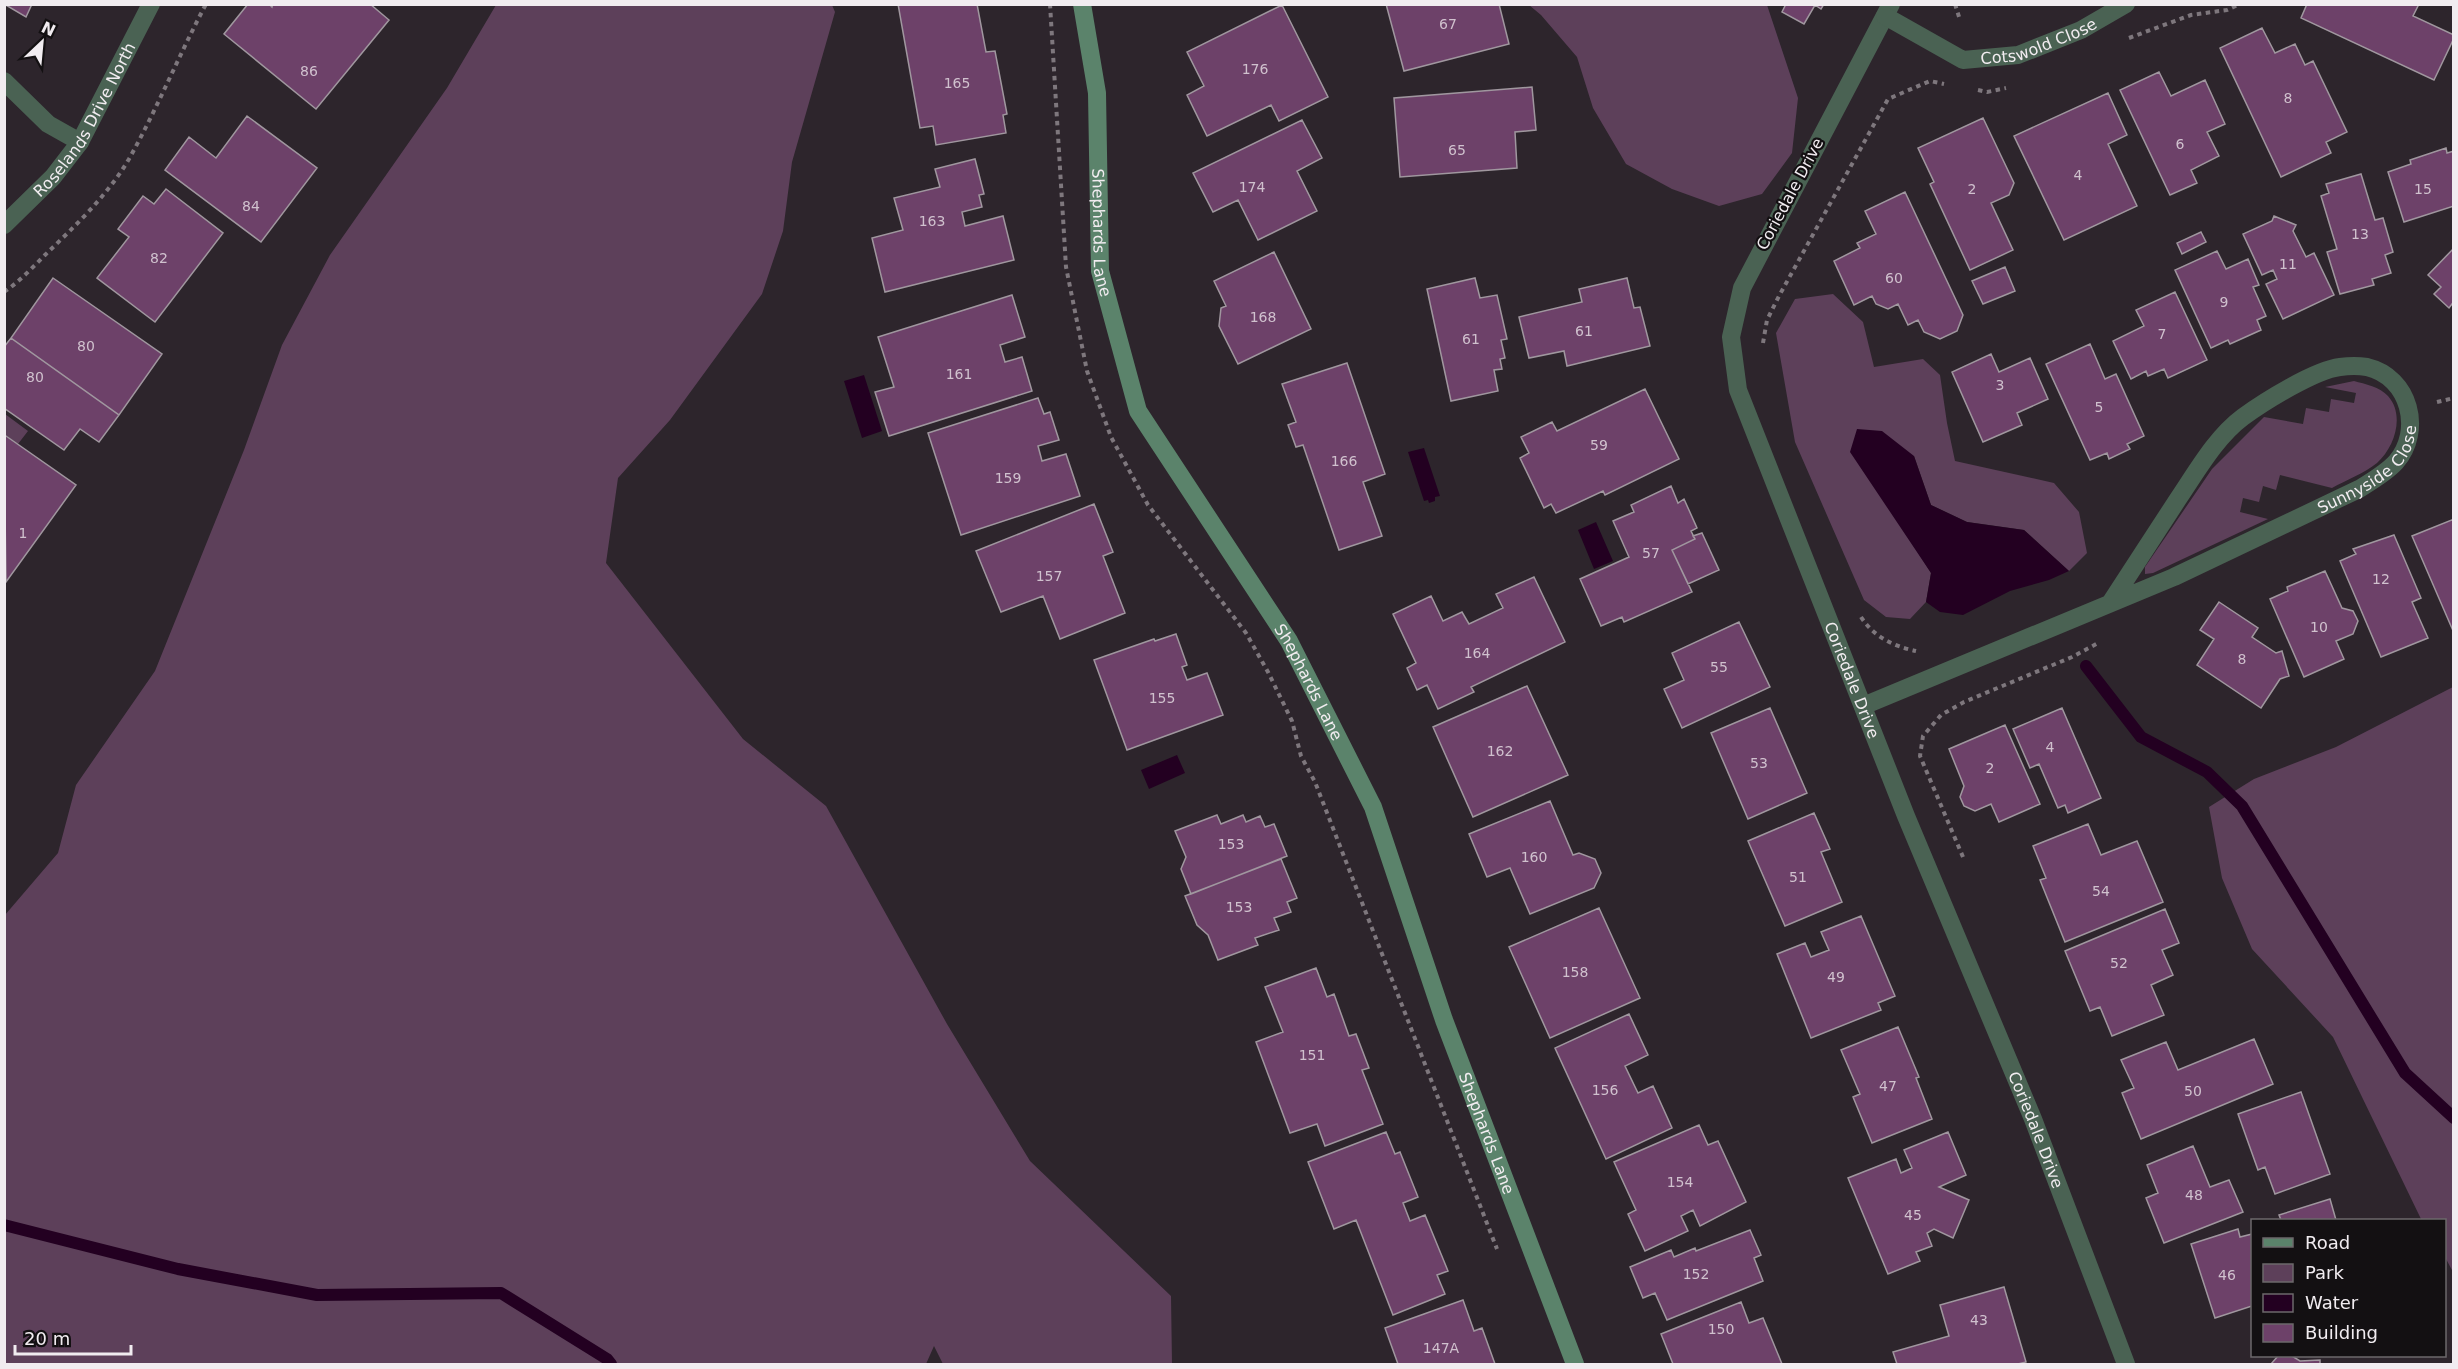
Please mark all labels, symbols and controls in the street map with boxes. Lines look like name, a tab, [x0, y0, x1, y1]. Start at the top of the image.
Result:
north arrow	[12, 12, 72, 72]
street label: Cotswold Close	[1980, 14, 2100, 68]
house number: 67	[1439, 16, 1457, 32]
text: N	[38, 17, 59, 40]
street label: Roselands Drive North	[29, 39, 139, 201]
house number: 176	[1242, 61, 1268, 77]
house number: 86	[300, 63, 318, 79]
house number: 165	[944, 75, 970, 91]
house number: 8	[2284, 90, 2292, 106]
street label: Coriedale Drive	[1753, 135, 1827, 253]
house number: 6	[2176, 136, 2185, 152]
house number: 65	[1448, 142, 1466, 158]
house number: 4	[2074, 167, 2083, 183]
street label: Shephards Lane	[1089, 168, 1116, 299]
house number: 174	[1239, 179, 1265, 195]
house number: 2	[1968, 181, 1976, 197]
house number: 15	[2414, 181, 2432, 197]
house number: 84	[242, 198, 260, 214]
house number: 163	[919, 213, 945, 229]
house number: 13	[2351, 226, 2369, 242]
house number: 82	[150, 250, 168, 266]
house number: 11	[2279, 256, 2297, 272]
house number: 60	[1885, 270, 1903, 286]
house number: 9	[2220, 294, 2228, 310]
house number: 168	[1250, 309, 1276, 325]
house number: 61	[1575, 323, 1593, 339]
house number: 7	[2158, 326, 2166, 342]
house number: 61	[1462, 331, 1480, 347]
house number: 80	[77, 338, 95, 354]
house number: 161	[946, 366, 972, 382]
house number: 80	[26, 369, 44, 385]
house number: 3	[1996, 377, 2004, 393]
house number: 5	[2095, 399, 2103, 415]
street label: Sunnyside Close	[2314, 424, 2420, 517]
house number: 59	[1590, 437, 1608, 453]
house number: 166	[1331, 453, 1357, 469]
house number: 159	[995, 470, 1021, 486]
house number: 1	[19, 525, 27, 541]
house number: 57	[1642, 545, 1660, 561]
house number: 157	[1036, 568, 1062, 584]
house number: 12	[2372, 571, 2390, 587]
street label: Coriedale Drive	[1821, 619, 1884, 741]
house number: 10	[2310, 619, 2328, 635]
street label: Shephards Lane	[1271, 620, 1347, 743]
house number: 164	[1464, 645, 1490, 661]
house number: 8	[2238, 651, 2246, 667]
house number: 55	[1710, 659, 1728, 675]
house number: 155	[1149, 690, 1175, 706]
house number: 4	[2046, 739, 2055, 755]
house number: 162	[1487, 743, 1513, 759]
house number: 53	[1750, 755, 1768, 771]
house number: 2	[1986, 760, 1994, 776]
house number: 153	[1218, 836, 1244, 852]
house number: 160	[1521, 849, 1547, 865]
house number: 51	[1789, 869, 1807, 885]
house number: 54	[2092, 883, 2110, 899]
house number: 153	[1226, 899, 1252, 915]
house number: 52	[2110, 955, 2128, 971]
house number: 158	[1562, 964, 1588, 980]
house number: 49	[1827, 969, 1845, 985]
house number: 151	[1299, 1047, 1325, 1063]
street label: Coriedale Drive	[2005, 1068, 2068, 1191]
street label: Shephards Lane	[1455, 1069, 1519, 1197]
house number: 47	[1879, 1078, 1897, 1094]
house number: 156	[1592, 1082, 1618, 1098]
house number: 50	[2184, 1083, 2202, 1099]
house number: 154	[1667, 1174, 1693, 1190]
house number: 48	[2185, 1187, 2203, 1203]
house number: 45	[1904, 1207, 1922, 1223]
legend	[2251, 1219, 2446, 1357]
text: Road	[2305, 1232, 2350, 1253]
text: Park	[2305, 1262, 2344, 1283]
house number: 152	[1683, 1266, 1709, 1282]
house number: 46	[2218, 1267, 2236, 1283]
text: Water	[2305, 1292, 2359, 1313]
house number: 43	[1970, 1312, 1988, 1328]
scale bar	[15, 1318, 130, 1356]
house number: 150	[1708, 1321, 1734, 1337]
text: Building	[2305, 1322, 2378, 1343]
text: 20 m	[24, 1328, 70, 1349]
house number: 147A	[1423, 1340, 1460, 1356]

